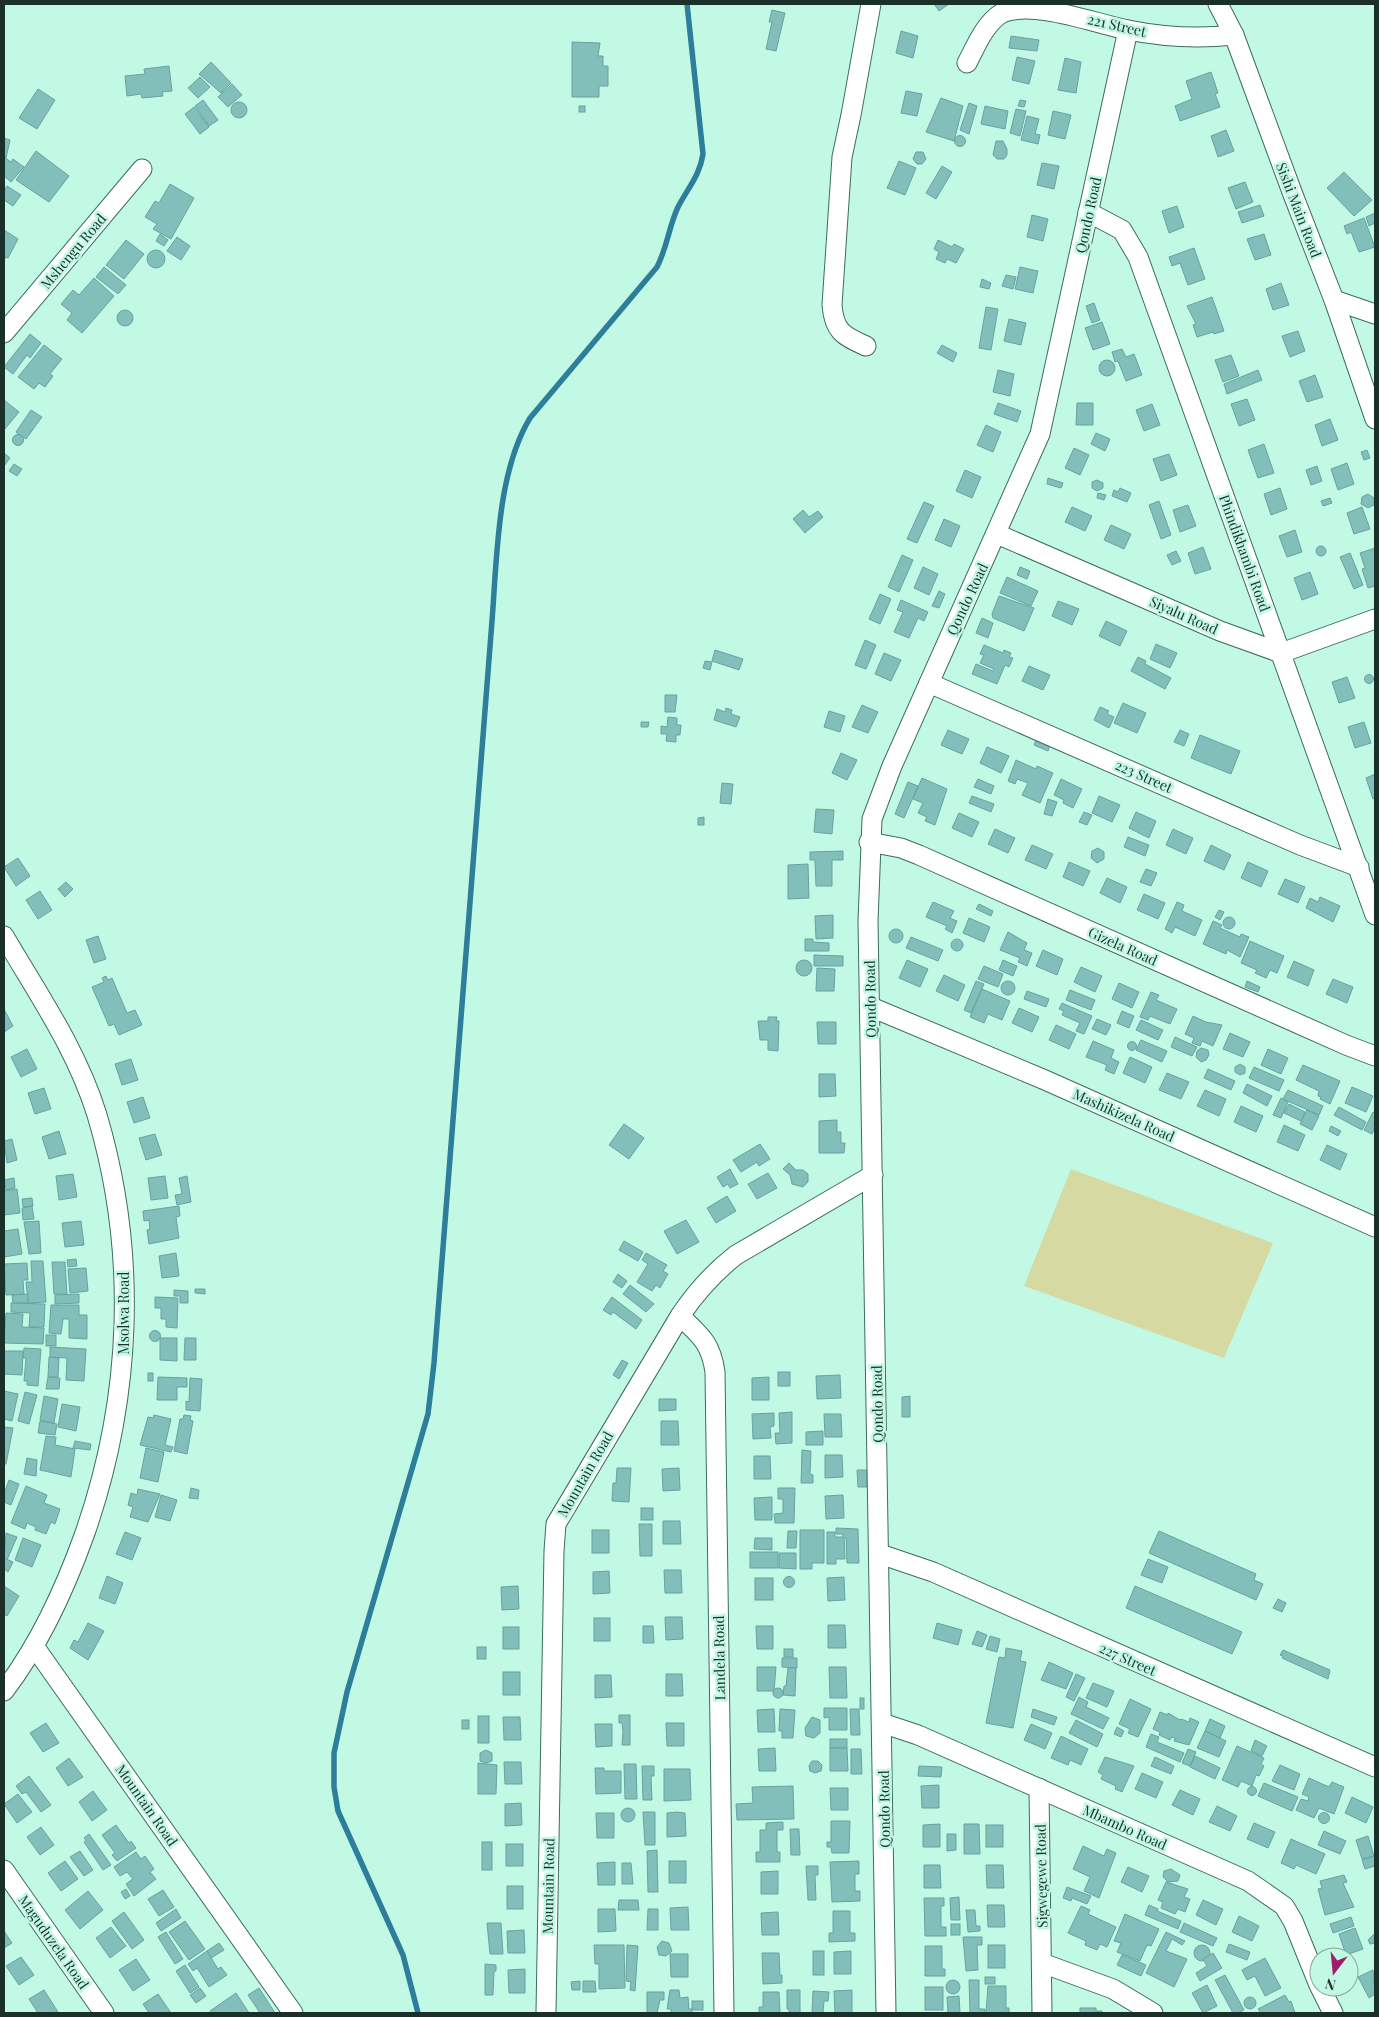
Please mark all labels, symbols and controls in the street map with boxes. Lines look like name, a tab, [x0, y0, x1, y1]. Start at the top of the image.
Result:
street label: 221 Street	[1086, 9, 1149, 41]
street label: Sishi Main Road	[1272, 160, 1326, 260]
street label: Qondo Road	[1071, 175, 1105, 255]
street label: Mshengu Road	[36, 209, 110, 293]
street label: Phindikhambi Road	[1215, 492, 1275, 614]
street label: Qondo Road	[942, 560, 992, 638]
street label: Siyalu Road	[1147, 591, 1221, 639]
street label: 223 Street	[1112, 755, 1177, 797]
street label: Gizela Road	[1085, 922, 1161, 970]
street label: Qondo Road	[860, 960, 880, 1038]
street label: Mashikizela Road	[1070, 1084, 1178, 1146]
street label: Msolwa Road	[114, 1272, 133, 1354]
street label: Qondo Road	[867, 1365, 887, 1443]
street label: Mountain Road	[553, 1428, 617, 1520]
street label: Landela Road	[709, 1615, 729, 1701]
street label: 227 Street	[1097, 1638, 1160, 1680]
street label: Mountain Road	[112, 1760, 182, 1850]
street label: Qondo Road	[874, 1770, 894, 1848]
street label: Mbambo Road	[1080, 1800, 1170, 1854]
street label: Sigwegewe Road	[1031, 1824, 1051, 1928]
street label: Mountain Road	[538, 1838, 558, 1934]
street label: Maguduzela Road	[14, 1891, 94, 1993]
north arrow	[1309, 1947, 1359, 1997]
text: N	[1323, 1974, 1338, 1996]

